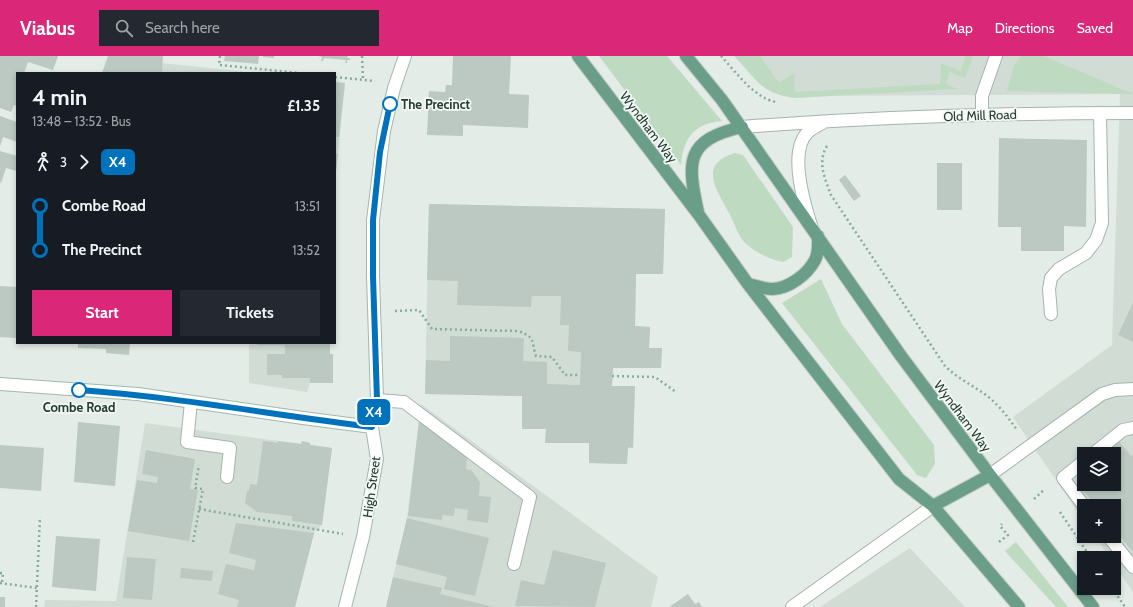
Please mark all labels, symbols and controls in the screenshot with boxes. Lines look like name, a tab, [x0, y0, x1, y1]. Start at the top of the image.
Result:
search box	[99, 10, 379, 46]
text: Viabus	[20, 17, 75, 40]
icon: search	[113, 17, 135, 39]
text: Search here	[145, 19, 220, 37]
text: Map	[947, 19, 973, 37]
text: Directions	[995, 19, 1055, 37]
text: Saved	[1077, 19, 1113, 37]
text: 4 min	[32, 84, 87, 111]
street label: Wyndham Way	[617, 88, 681, 166]
marker: The Precinct	[382, 96, 398, 112]
place label: The Precinct	[401, 96, 471, 112]
text: £1.35	[287, 97, 320, 115]
street label: Old Mill Road	[943, 106, 1017, 124]
text: 13:48 – 13:52 · Bus	[32, 113, 131, 129]
icon: walk	[32, 151, 54, 173]
icon: forward	[73, 151, 95, 173]
text: X4	[109, 153, 127, 171]
text: 3	[60, 154, 67, 170]
text: Combe Road	[62, 197, 146, 215]
text: 13:51	[295, 198, 320, 214]
text: The Precinct	[62, 241, 142, 259]
text: 13:52	[292, 242, 320, 258]
button: Start	[32, 290, 172, 336]
button: Tickets	[180, 290, 320, 336]
street label: Wyndham Way	[931, 377, 995, 455]
marker: Combe Road	[71, 382, 87, 398]
place label: Combe Road	[43, 399, 115, 415]
line badge: X4	[356, 399, 392, 425]
text: X4	[365, 403, 383, 421]
map controls	[1077, 447, 1121, 595]
button: layers	[1077, 447, 1121, 491]
street label: High Street	[359, 455, 383, 519]
button: +	[1077, 499, 1121, 543]
button: −	[1077, 551, 1121, 595]

